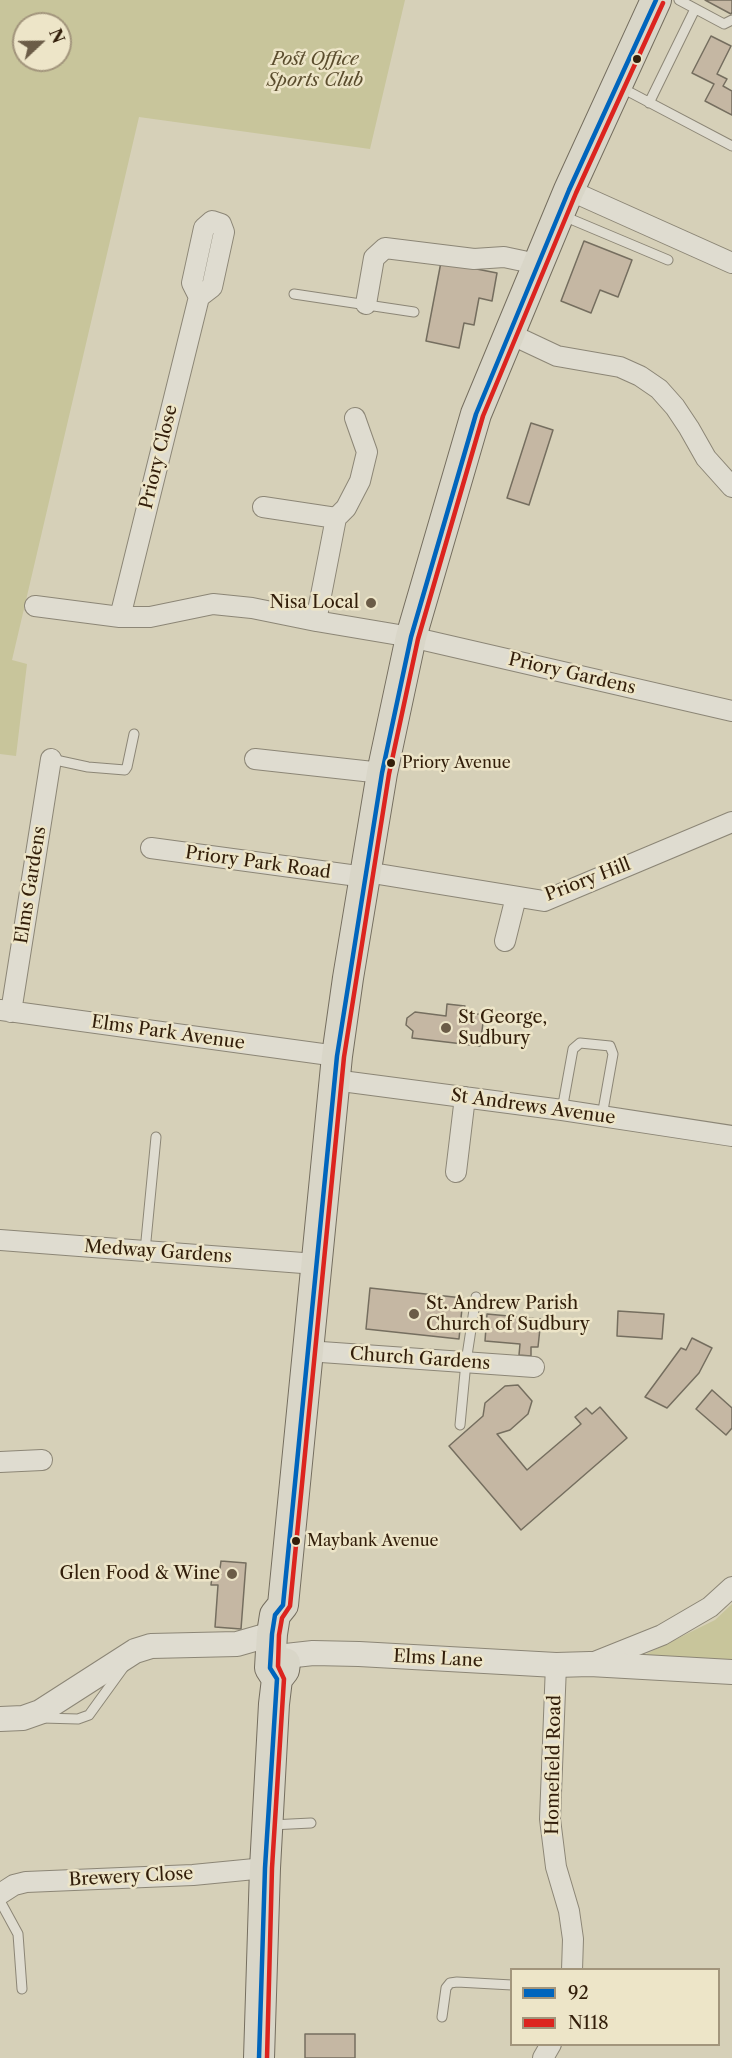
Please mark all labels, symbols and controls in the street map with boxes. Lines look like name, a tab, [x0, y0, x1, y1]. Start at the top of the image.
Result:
north arrow	[12, 12, 72, 72]
text: N	[45, 26, 69, 46]
park label: Post Office Sports Club	[267, 49, 363, 92]
unlabelled marker	[631, 53, 643, 65]
street label: Priory Close	[136, 403, 182, 511]
place label: Nisa Local	[270, 592, 359, 614]
marker: Nisa Local	[364, 596, 378, 610]
street label: Priory Gardens	[506, 649, 638, 699]
place label: Priory Avenue	[402, 753, 511, 773]
marker: Priory Avenue	[385, 757, 397, 769]
street label: Elms Gardens	[11, 825, 51, 945]
street label: Priory Park Road	[184, 842, 332, 884]
street label: Priory Hill	[542, 854, 634, 906]
place label: St George, Sudbury	[458, 1007, 547, 1050]
street label: Elms Park Avenue	[90, 1012, 246, 1054]
marker: St George, Sudbury	[439, 1021, 453, 1035]
street label: St Andrews Avenue	[449, 1085, 617, 1129]
street label: Medway Gardens	[83, 1236, 233, 1268]
place label: St. Andrew Parish Church of Sudbury	[426, 1293, 590, 1336]
marker: St. Andrew Parish Church of Sudbury	[407, 1307, 421, 1321]
street label: Church Gardens	[349, 1343, 491, 1375]
place label: Maybank Avenue	[307, 1531, 438, 1551]
marker: Maybank Avenue	[290, 1535, 302, 1547]
place label: Glen Food & Wine	[59, 1563, 220, 1585]
marker: Glen Food & Wine	[225, 1567, 239, 1581]
street label: Elms Lane	[393, 1646, 483, 1672]
street label: Homefield Road	[542, 1695, 566, 1835]
street label: Brewery Close	[68, 1863, 194, 1891]
legend	[510, 1968, 720, 2046]
text: 92	[568, 1982, 589, 2004]
text: N118	[568, 2012, 609, 2034]

